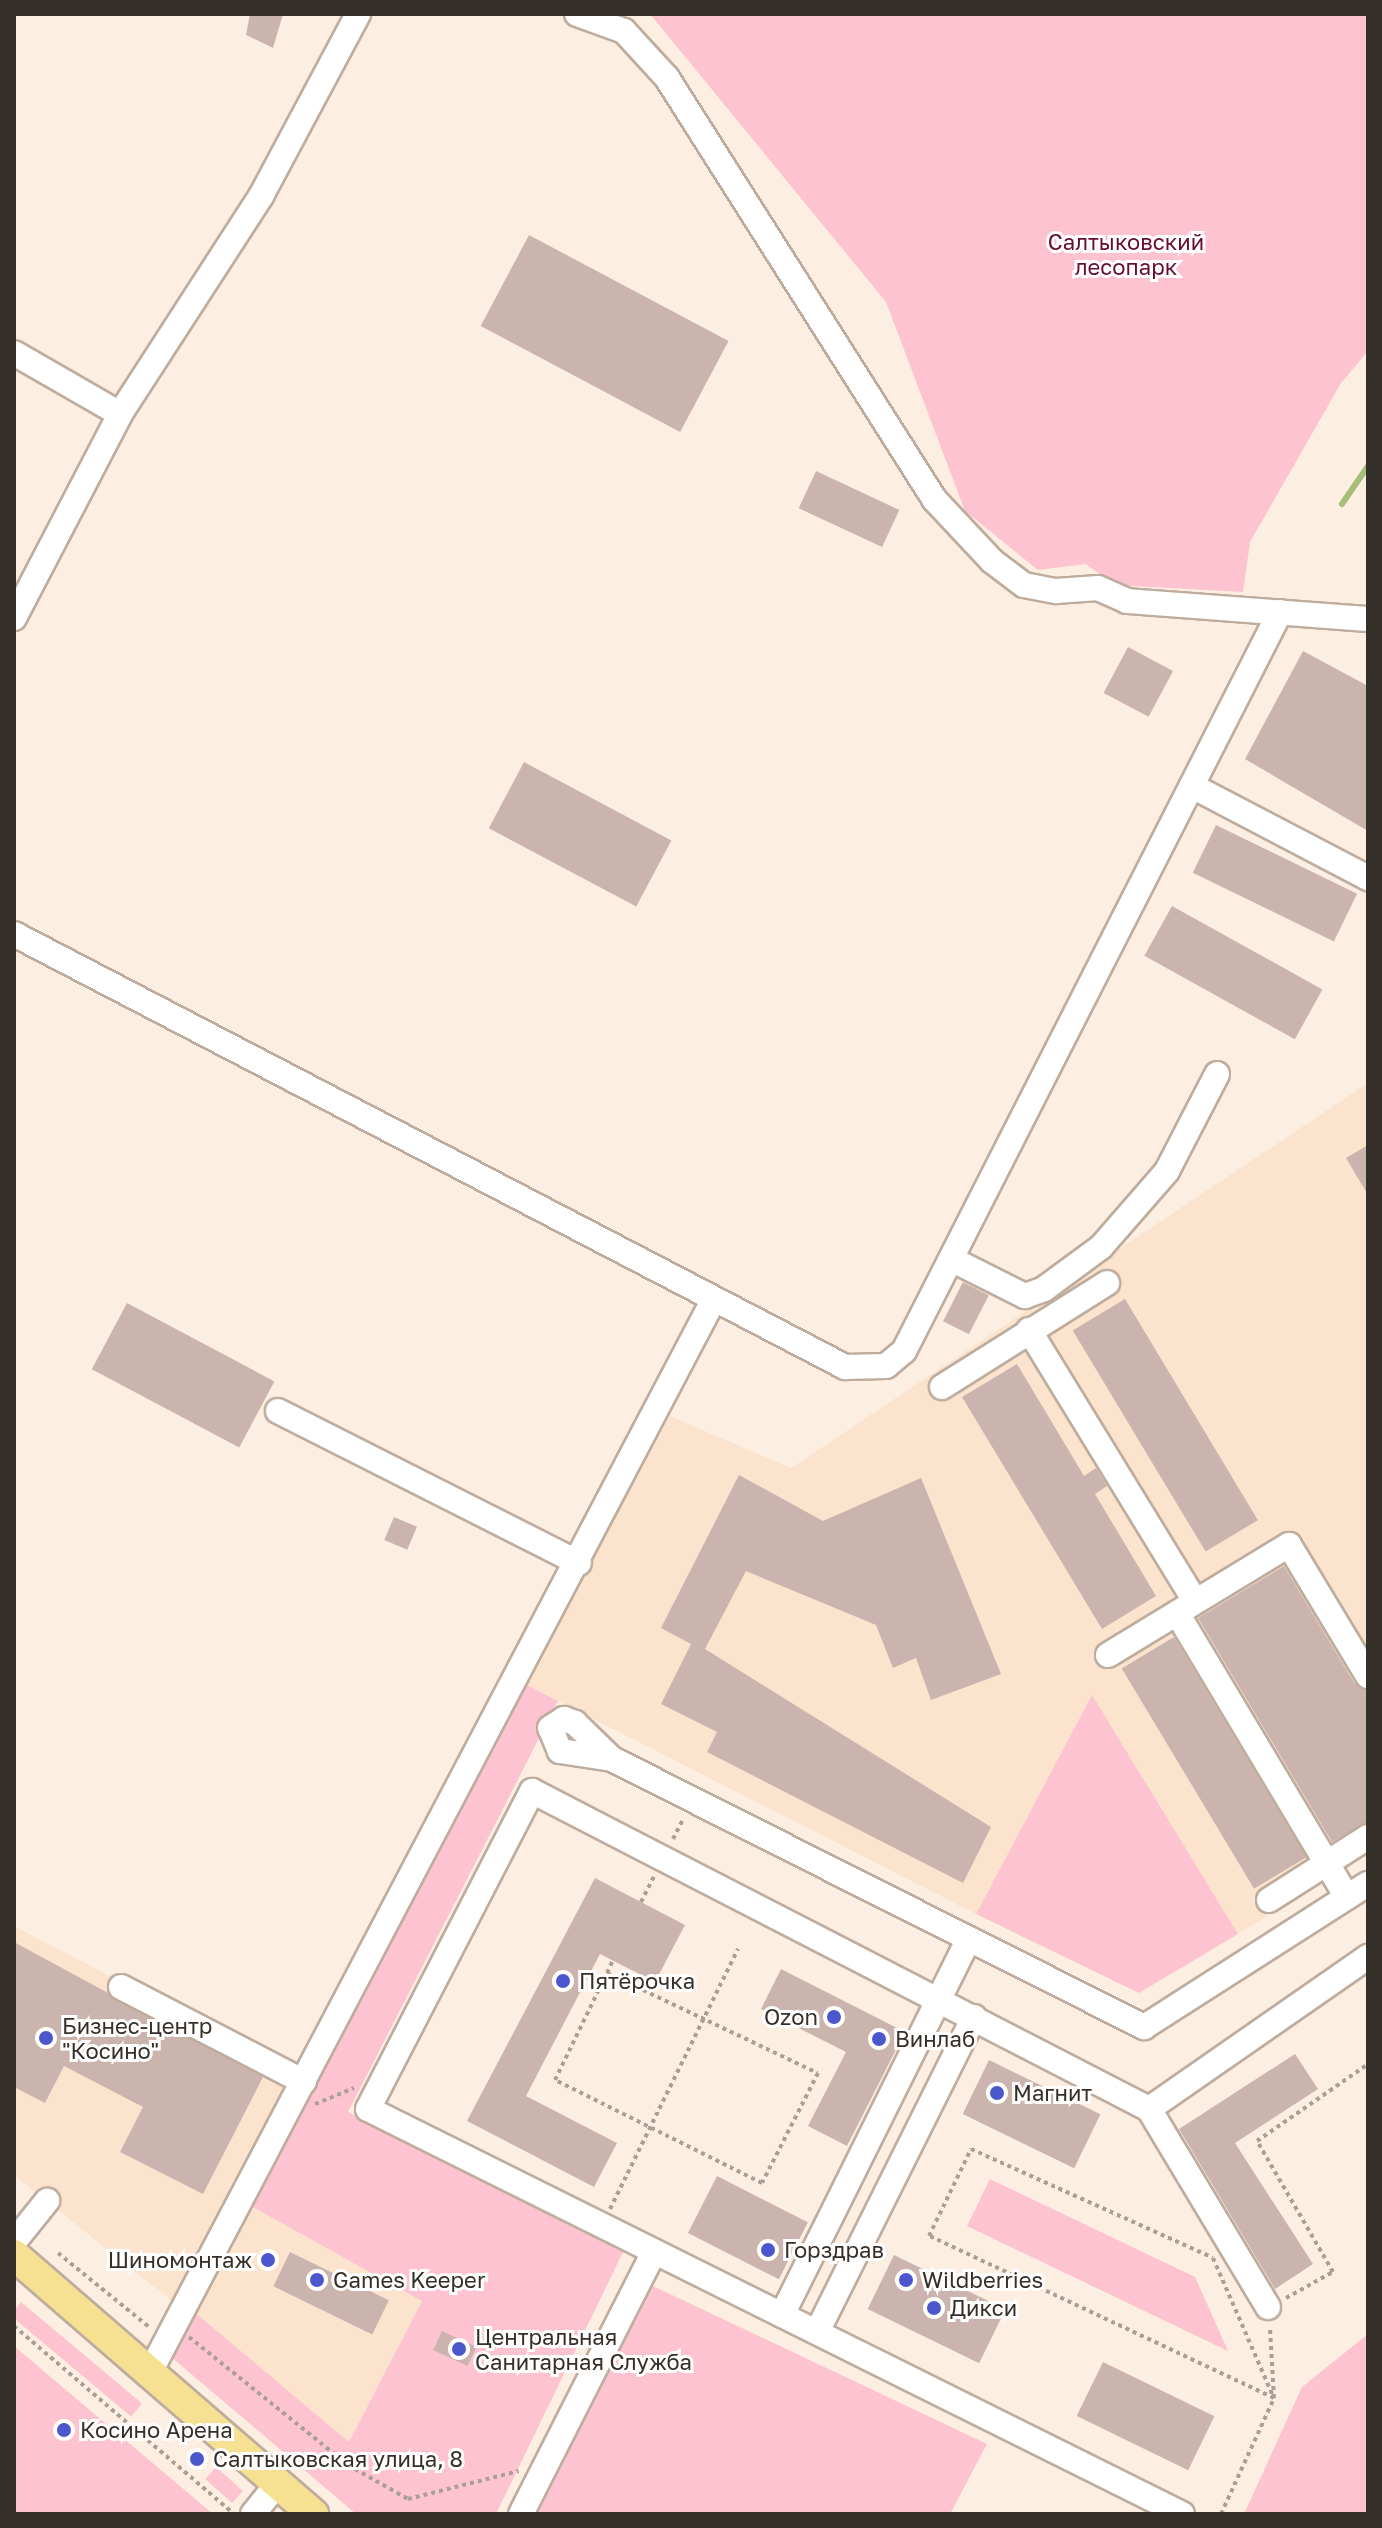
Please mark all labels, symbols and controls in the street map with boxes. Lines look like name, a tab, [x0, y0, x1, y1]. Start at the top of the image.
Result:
park label: Салтыковский лесопарк	[1048, 228, 1204, 280]
place label: Пятёрочка	[579, 1968, 695, 1994]
marker: Пятёрочка	[554, 1972, 572, 1990]
place label: Ozon	[764, 2004, 818, 2030]
marker: Ozon	[825, 2008, 843, 2026]
place label: Бизнес-центр "Косино"	[62, 2012, 212, 2064]
place label: Винлаб	[895, 2026, 975, 2052]
marker: Бизнес-центр "Косино"	[37, 2029, 55, 2047]
marker: Винлаб	[870, 2030, 888, 2048]
place label: Магнит	[1013, 2080, 1092, 2106]
marker: Магнит	[988, 2084, 1006, 2102]
place label: Горздрав	[784, 2237, 884, 2263]
marker: Горздрав	[759, 2241, 777, 2259]
place label: Шиномонтаж	[108, 2247, 252, 2273]
marker: Шиномонтаж	[259, 2251, 277, 2269]
place label: Games Keeper	[333, 2267, 485, 2293]
place label: Wildberries	[922, 2267, 1043, 2293]
marker: Games Keeper	[308, 2271, 326, 2289]
marker: Wildberries	[897, 2271, 915, 2289]
place label: Дикси	[950, 2295, 1017, 2321]
marker: Дикси	[925, 2299, 943, 2317]
place label: Центральная Санитарная Служба	[475, 2323, 692, 2374]
marker: Центральная Санитарная Служба	[450, 2340, 468, 2358]
place label: Косино Арена	[80, 2417, 233, 2443]
marker: Косино Арена	[55, 2421, 73, 2439]
place label: Салтыковская улица, 8	[213, 2446, 463, 2472]
marker: Салтыковская улица, 8	[188, 2450, 206, 2468]

